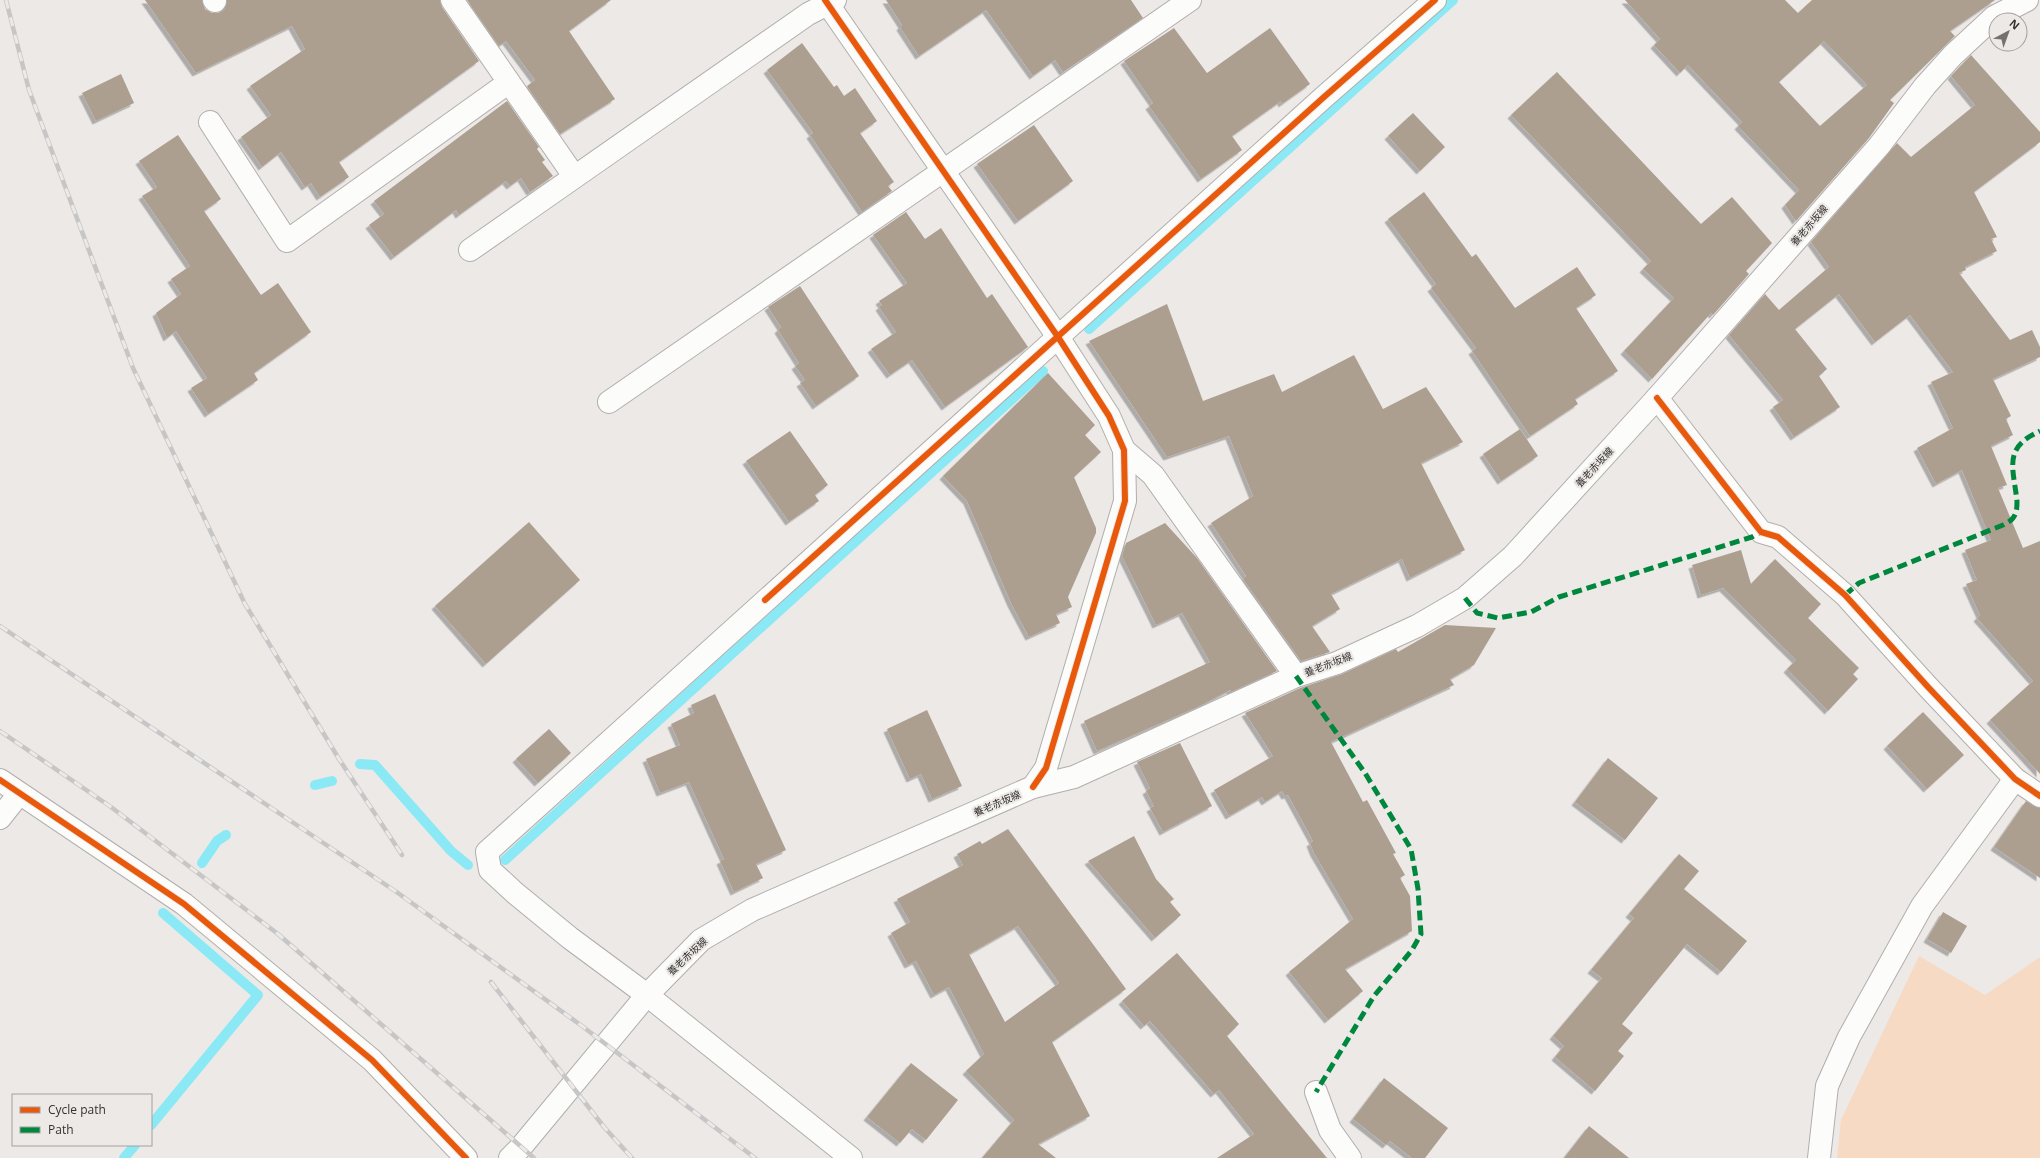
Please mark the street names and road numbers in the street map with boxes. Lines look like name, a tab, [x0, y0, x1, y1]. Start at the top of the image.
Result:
street label: 養老赤坂線	[1787, 202, 1831, 248]
street label: 養老赤坂線	[1572, 444, 1616, 490]
street label: 養老赤坂線	[1302, 649, 1354, 679]
street label: 養老赤坂線	[971, 787, 1023, 819]
street label: 養老赤坂線	[664, 934, 710, 978]

